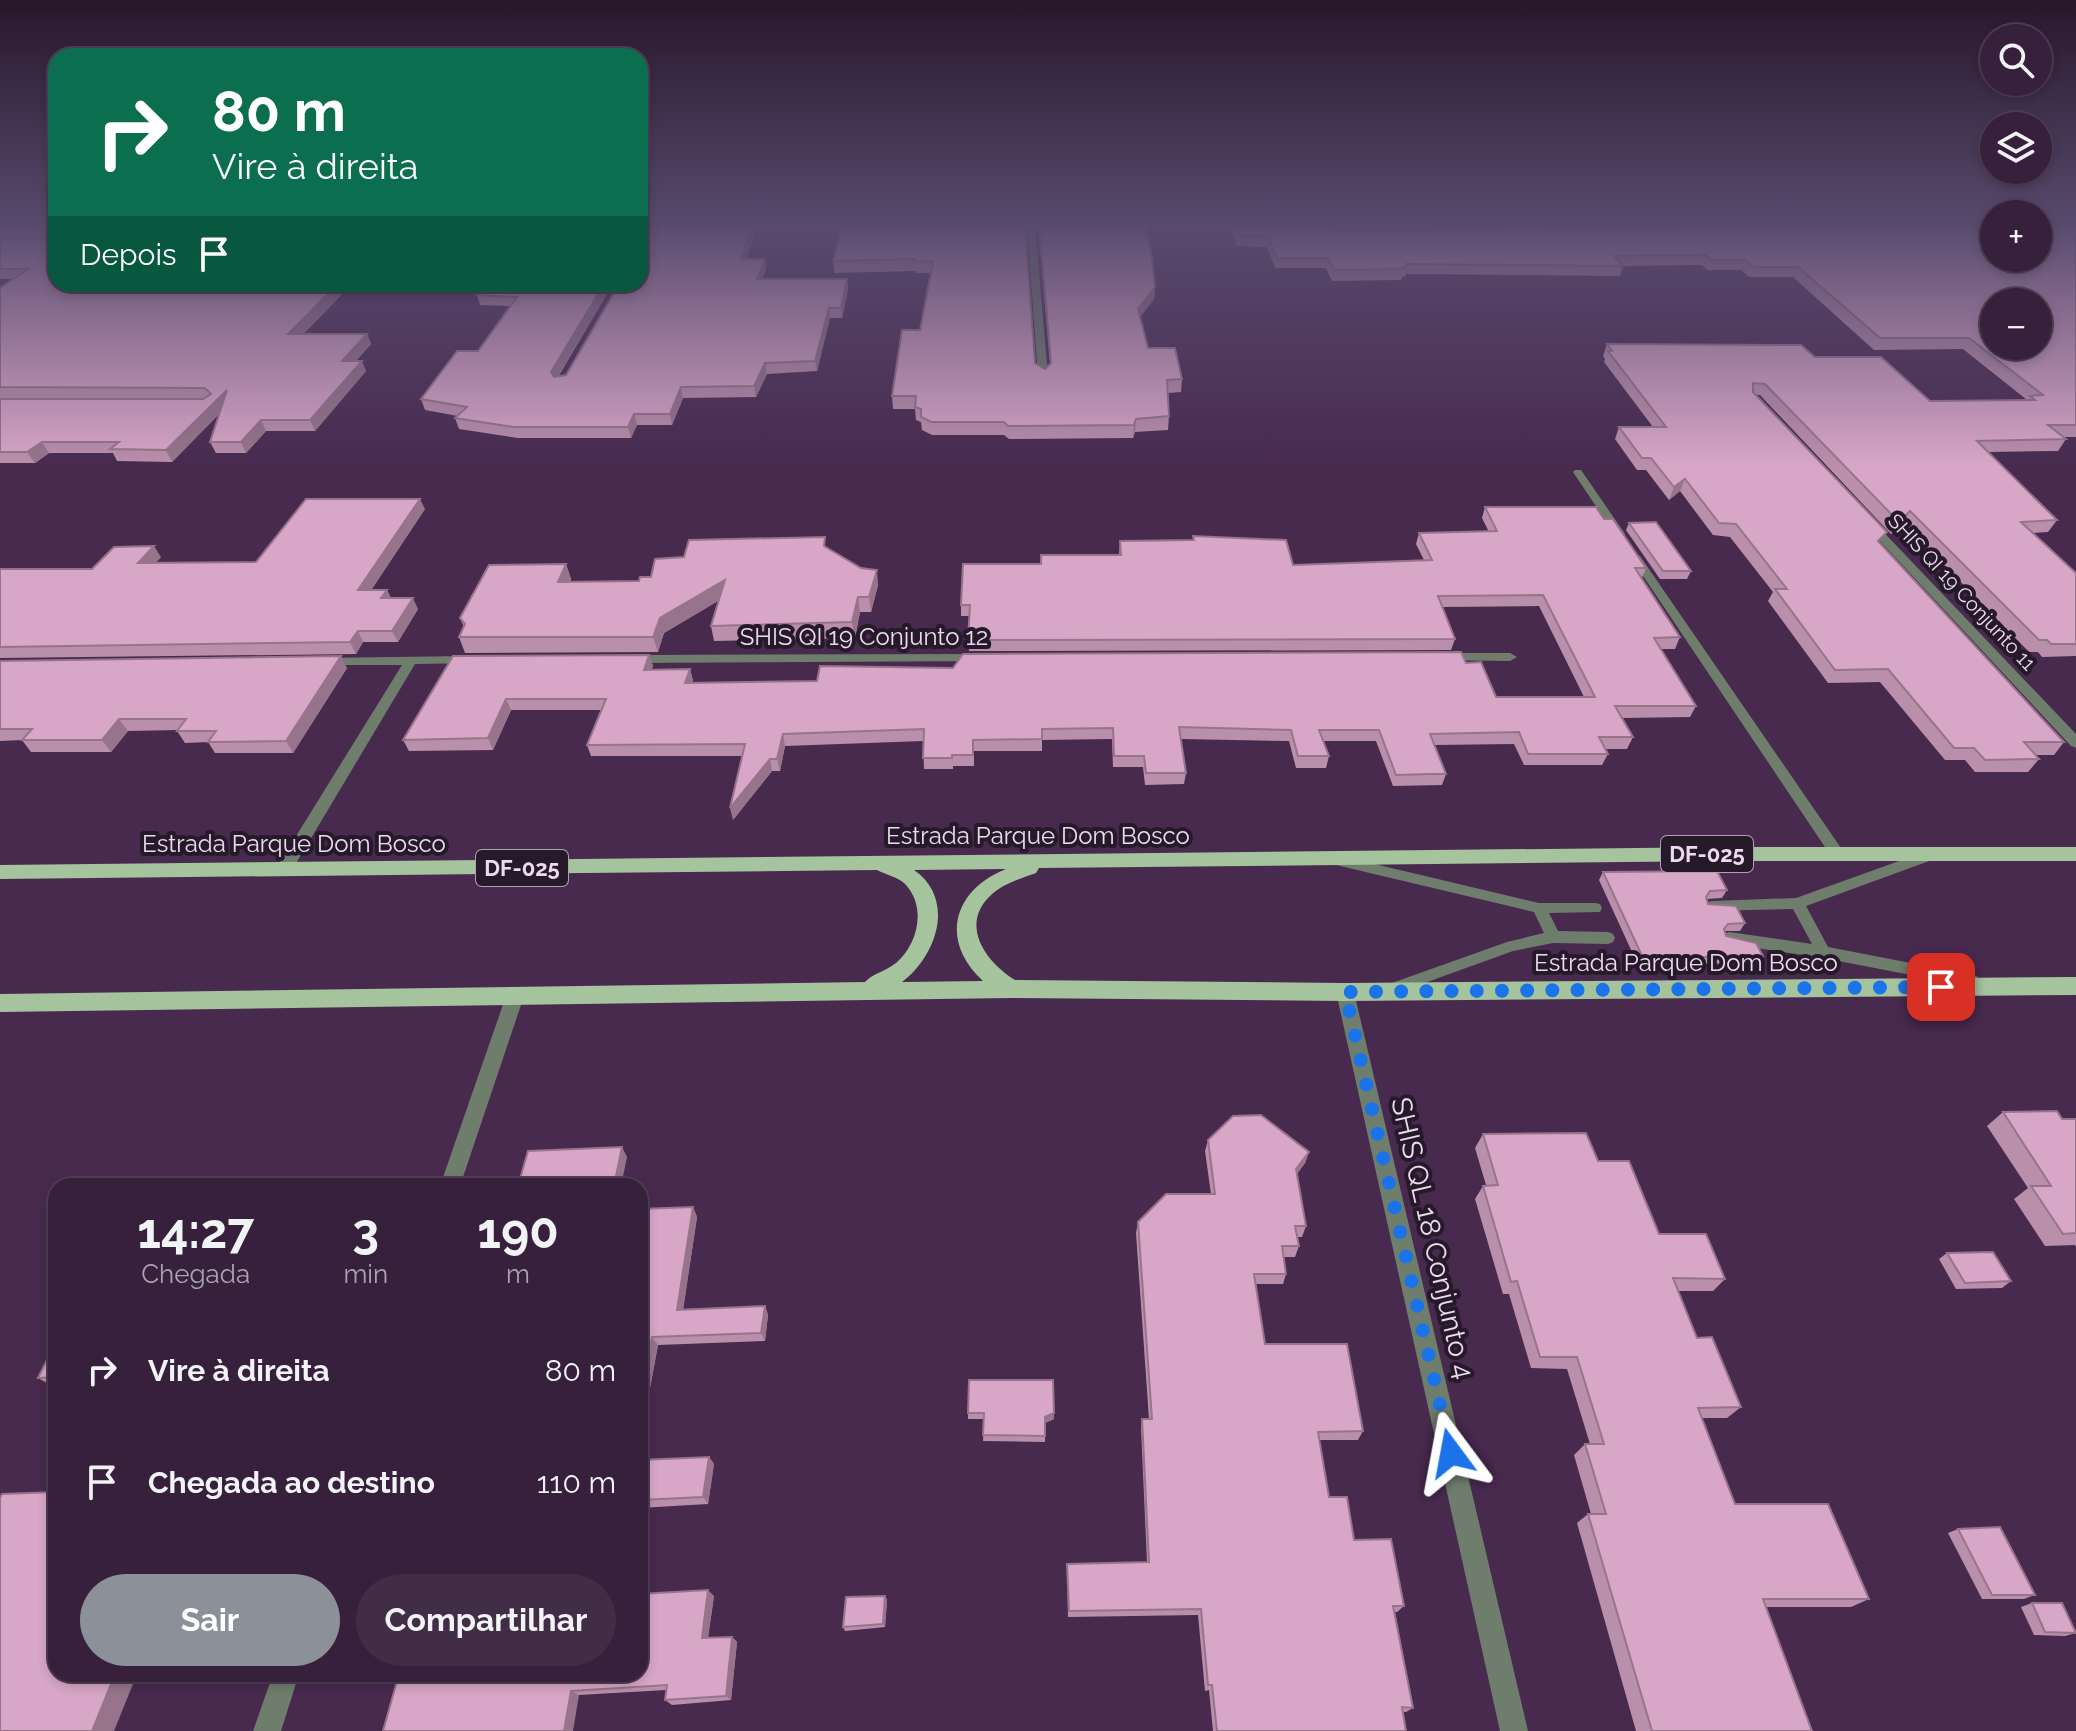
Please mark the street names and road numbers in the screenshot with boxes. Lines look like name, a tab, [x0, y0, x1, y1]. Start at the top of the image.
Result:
street label: SHIS QI 19 Conjunto 11	[1883, 509, 2041, 676]
street label: SHIS QI 19 Conjunto 12	[740, 622, 988, 651]
street label: Estrada Parque Dom Bosco	[886, 821, 1190, 850]
street label: Estrada Parque Dom Bosco	[142, 829, 446, 858]
road number: DF-025	[1661, 836, 1753, 872]
road number: DF-025	[476, 850, 568, 886]
street label: Estrada Parque Dom Bosco	[1534, 948, 1838, 977]
street label: SHIS QL 18 Conjunto 4	[1384, 1094, 1481, 1382]

